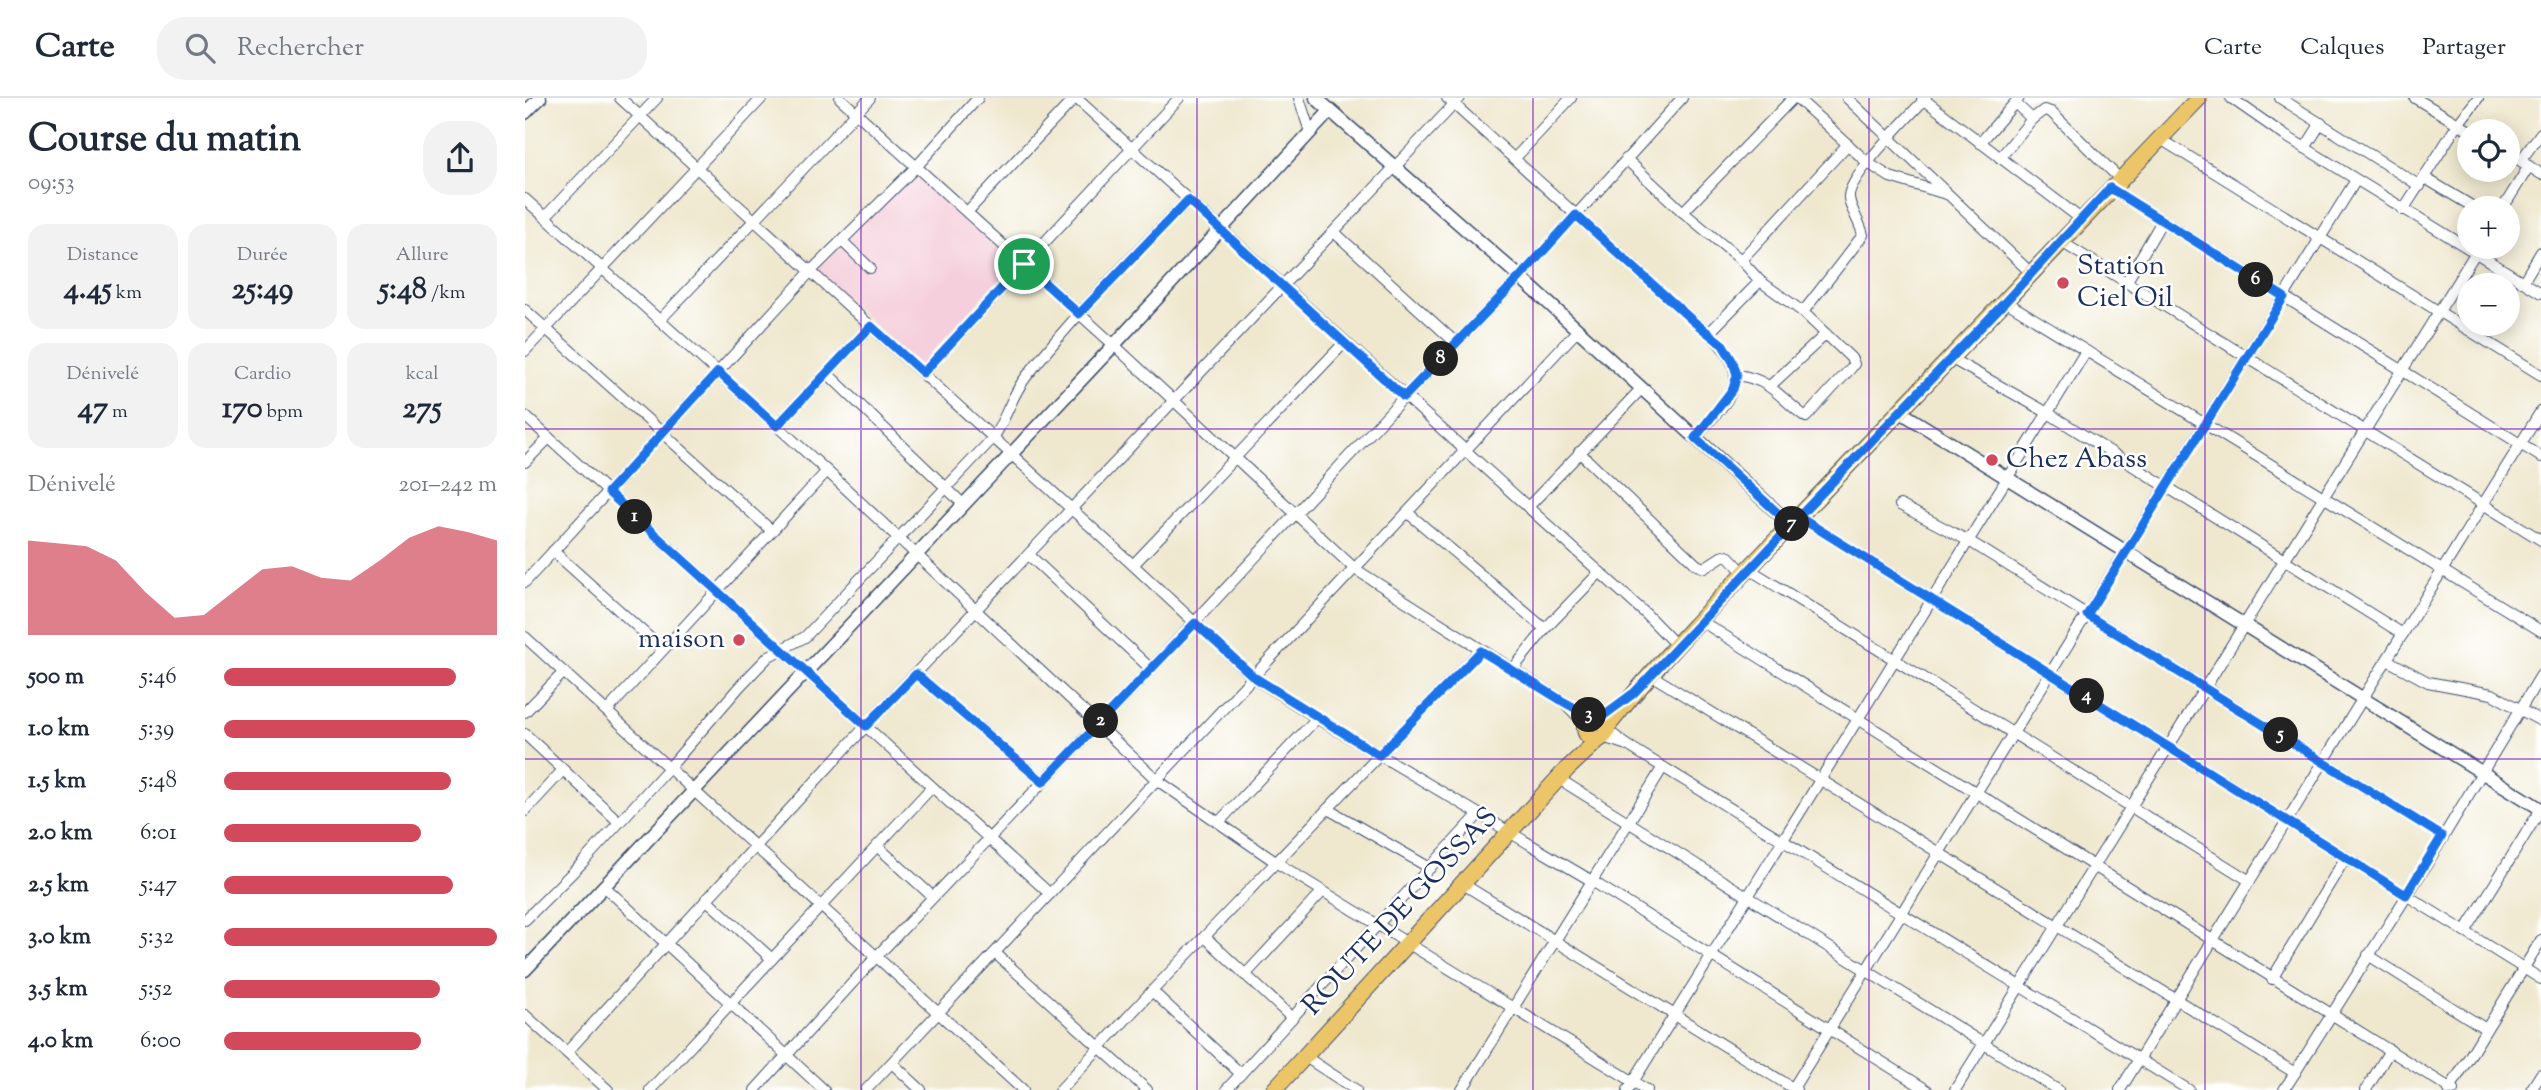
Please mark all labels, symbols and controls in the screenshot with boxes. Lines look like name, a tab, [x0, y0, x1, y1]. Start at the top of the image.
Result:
search box	[157, 17, 647, 80]
text: Carte	[35, 24, 115, 72]
icon: search	[181, 29, 219, 67]
text: Rechercher	[237, 30, 364, 67]
text: Carte	[2204, 31, 2262, 65]
text: Calques	[2300, 31, 2384, 65]
text: Partager	[2422, 31, 2506, 65]
text: Course du matin	[28, 114, 301, 168]
map controls	[2457, 119, 2520, 336]
button: locate	[2457, 119, 2520, 182]
button: share	[423, 121, 497, 195]
text: 09:53	[28, 167, 74, 200]
button: +	[2457, 196, 2520, 259]
pin	[994, 234, 1054, 294]
text: Distance	[67, 242, 139, 269]
text: Durée	[237, 242, 288, 269]
text: Allure	[396, 242, 449, 269]
icon: arrive	[1005, 245, 1043, 283]
place label: Station Ciel Oil	[2077, 247, 2174, 319]
pin: 6	[2239, 262, 2273, 298]
text: 6	[2251, 266, 2260, 293]
text: 4.45	[64, 269, 112, 312]
text: 25:49	[232, 269, 293, 312]
text: 5:48	[379, 269, 427, 312]
button: −	[2457, 273, 2520, 336]
marker: Station Ciel Oil	[2055, 275, 2071, 291]
text: km	[112, 280, 142, 307]
text: /km	[427, 280, 465, 307]
pin: 8	[1423, 342, 1459, 376]
text: 8	[1436, 345, 1445, 372]
text: Dénivelé	[67, 361, 139, 388]
text: Cardio	[234, 361, 291, 388]
text: kcal	[406, 361, 438, 388]
text: 47	[78, 388, 108, 431]
text: 170	[222, 388, 263, 431]
text: 275	[402, 388, 442, 431]
text: m	[108, 399, 128, 426]
text: bpm	[263, 399, 303, 426]
place label: Chez Abass	[2006, 440, 2147, 480]
marker: Chez Abass	[1984, 452, 2000, 468]
text: Dénivelé	[28, 469, 116, 502]
text: 201–242 m	[398, 469, 497, 502]
pin: 1	[617, 500, 653, 534]
text: 1	[631, 503, 638, 530]
pin: 7	[1775, 506, 1809, 542]
text: 7	[1787, 510, 1796, 537]
place label: maison	[638, 620, 725, 660]
marker: maison	[731, 632, 747, 648]
text: 500 m	[28, 661, 84, 694]
text: 5:46	[140, 661, 177, 694]
pin: 4	[2069, 678, 2105, 714]
text: 4	[2082, 682, 2091, 709]
pin: 3	[1571, 698, 1607, 732]
text: 3	[1585, 701, 1592, 728]
pin: 2	[1083, 704, 1119, 738]
text: 2	[1096, 707, 1105, 734]
text: 1.0 km	[28, 713, 90, 746]
text: 5:39	[140, 713, 174, 746]
pin: 5	[2263, 718, 2299, 752]
text: 5	[2277, 721, 2284, 748]
text: 1.5 km	[28, 765, 86, 798]
text: 5:48	[140, 765, 177, 798]
street label: ROUTE DE GOSSAS	[1294, 799, 1508, 1025]
text: 2.0 km	[28, 817, 93, 850]
text: 6:01	[140, 817, 177, 850]
text: 2.5 km	[28, 869, 89, 902]
text: 5:47	[140, 869, 177, 902]
text: 3.0 km	[28, 921, 91, 954]
text: 5:32	[140, 921, 174, 954]
text: 3.5 km	[28, 973, 87, 1006]
text: 5:52	[140, 973, 172, 1006]
text: 4.0 km	[28, 1025, 93, 1058]
text: 6:00	[140, 1025, 181, 1058]

